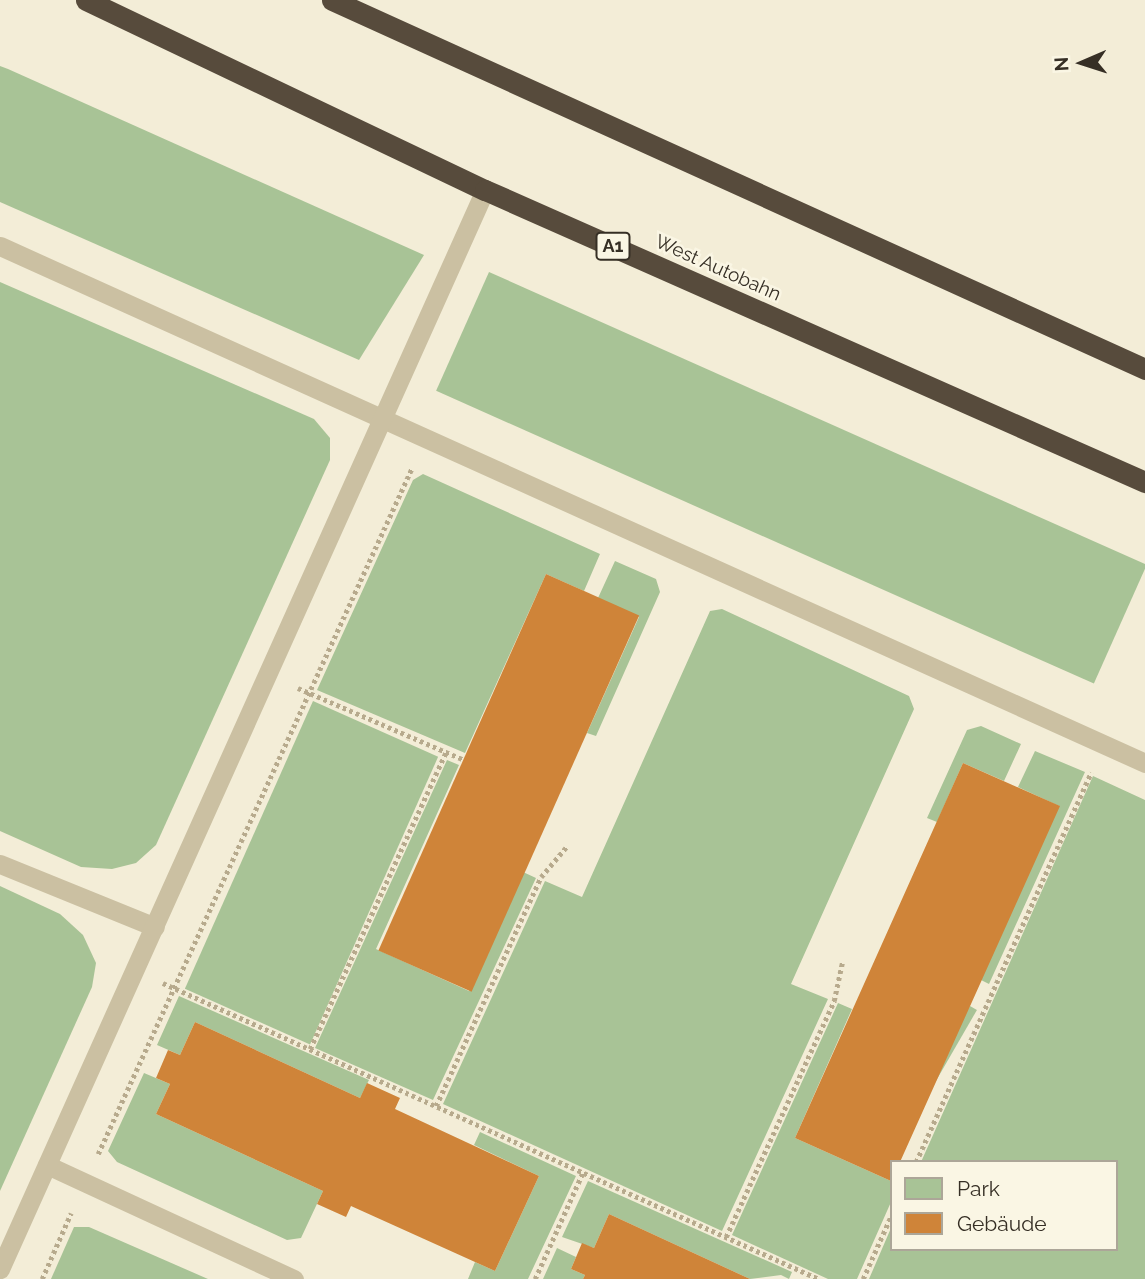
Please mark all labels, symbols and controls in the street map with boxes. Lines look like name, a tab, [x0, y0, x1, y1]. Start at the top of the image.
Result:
north arrow	[1047, 28, 1117, 98]
text: N	[1050, 56, 1072, 72]
street label: West Autobahn	[651, 230, 785, 306]
road number: A1	[596, 232, 630, 260]
legend	[890, 1160, 1117, 1251]
text: Park	[957, 1176, 1000, 1201]
text: Gebäude	[957, 1211, 1047, 1236]

